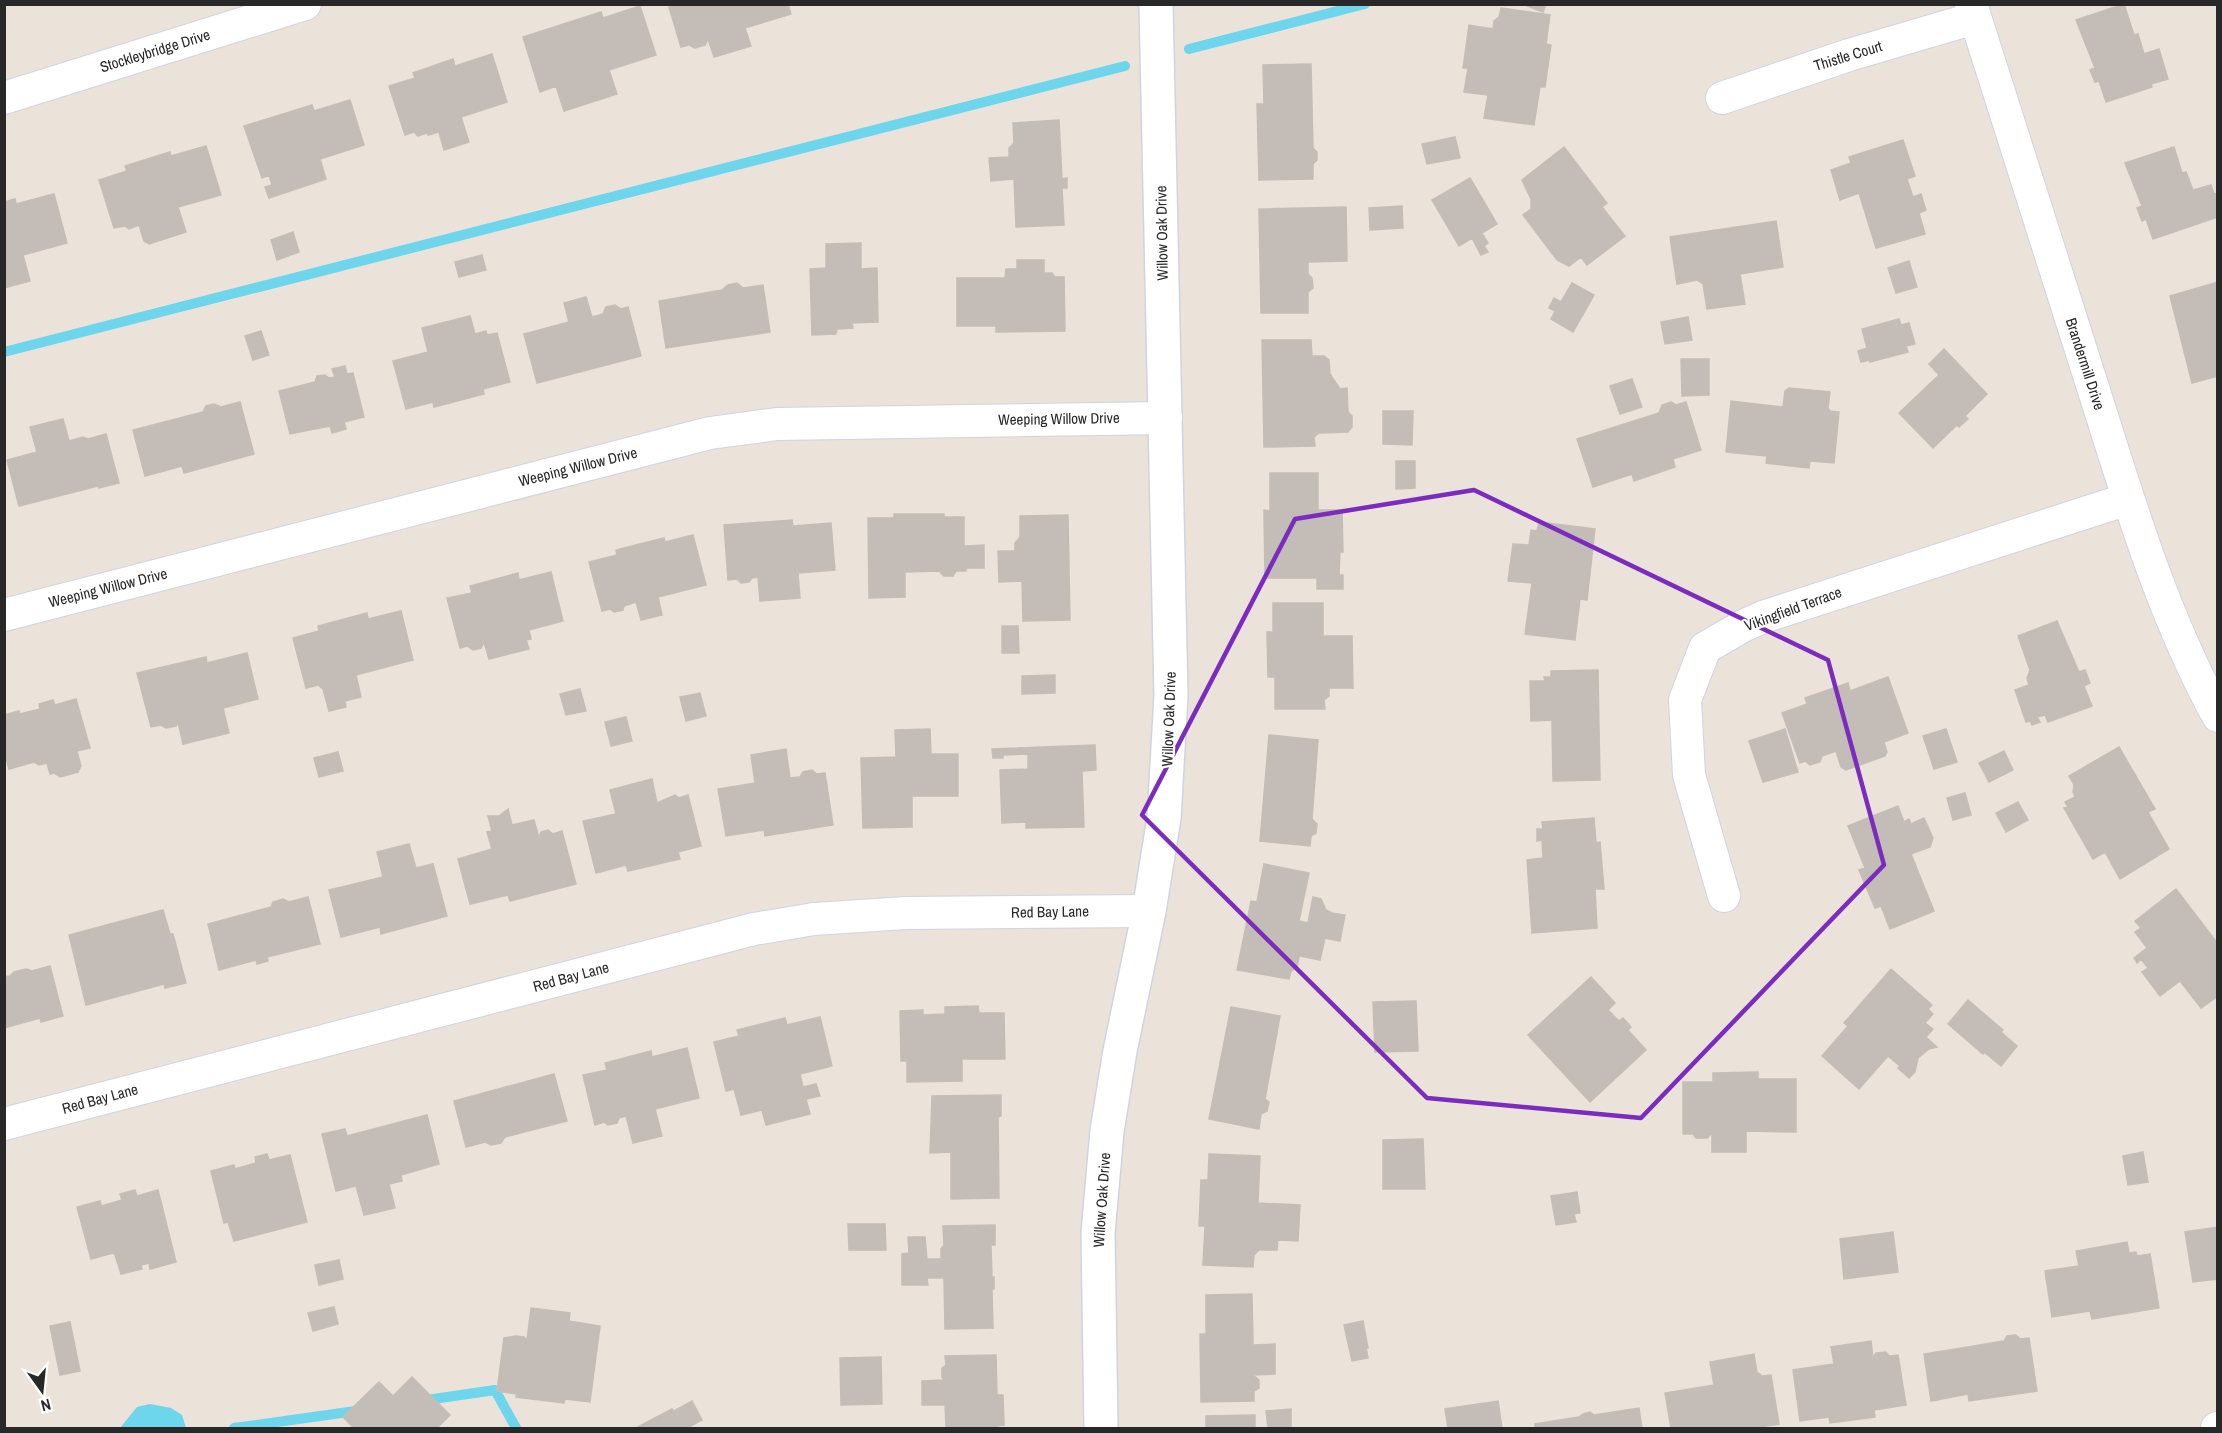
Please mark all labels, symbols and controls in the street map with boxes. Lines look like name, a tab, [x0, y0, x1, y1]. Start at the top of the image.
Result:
street label: Stockleybridge Drive	[97, 24, 213, 77]
street label: Thistle Court	[1811, 35, 1885, 76]
street label: Willow Oak Drive	[1150, 185, 1173, 281]
street label: Brandermill Drive	[2061, 315, 2110, 413]
street label: Weeping Willow Drive	[998, 407, 1120, 430]
street label: Weeping Willow Drive	[516, 442, 639, 491]
street label: Weeping Willow Drive	[46, 563, 169, 612]
street label: Vikingfield Terrace	[1741, 581, 1845, 636]
street label: Willow Oak Drive	[1156, 671, 1181, 767]
street label: Red Bay Lane	[1011, 900, 1089, 923]
street label: Red Bay Lane	[530, 956, 611, 997]
street label: Red Bay Lane	[59, 1078, 140, 1119]
street label: Willow Oak Drive	[1088, 1152, 1115, 1248]
north arrow	[12, 1361, 72, 1421]
text: N	[38, 1394, 53, 1417]

